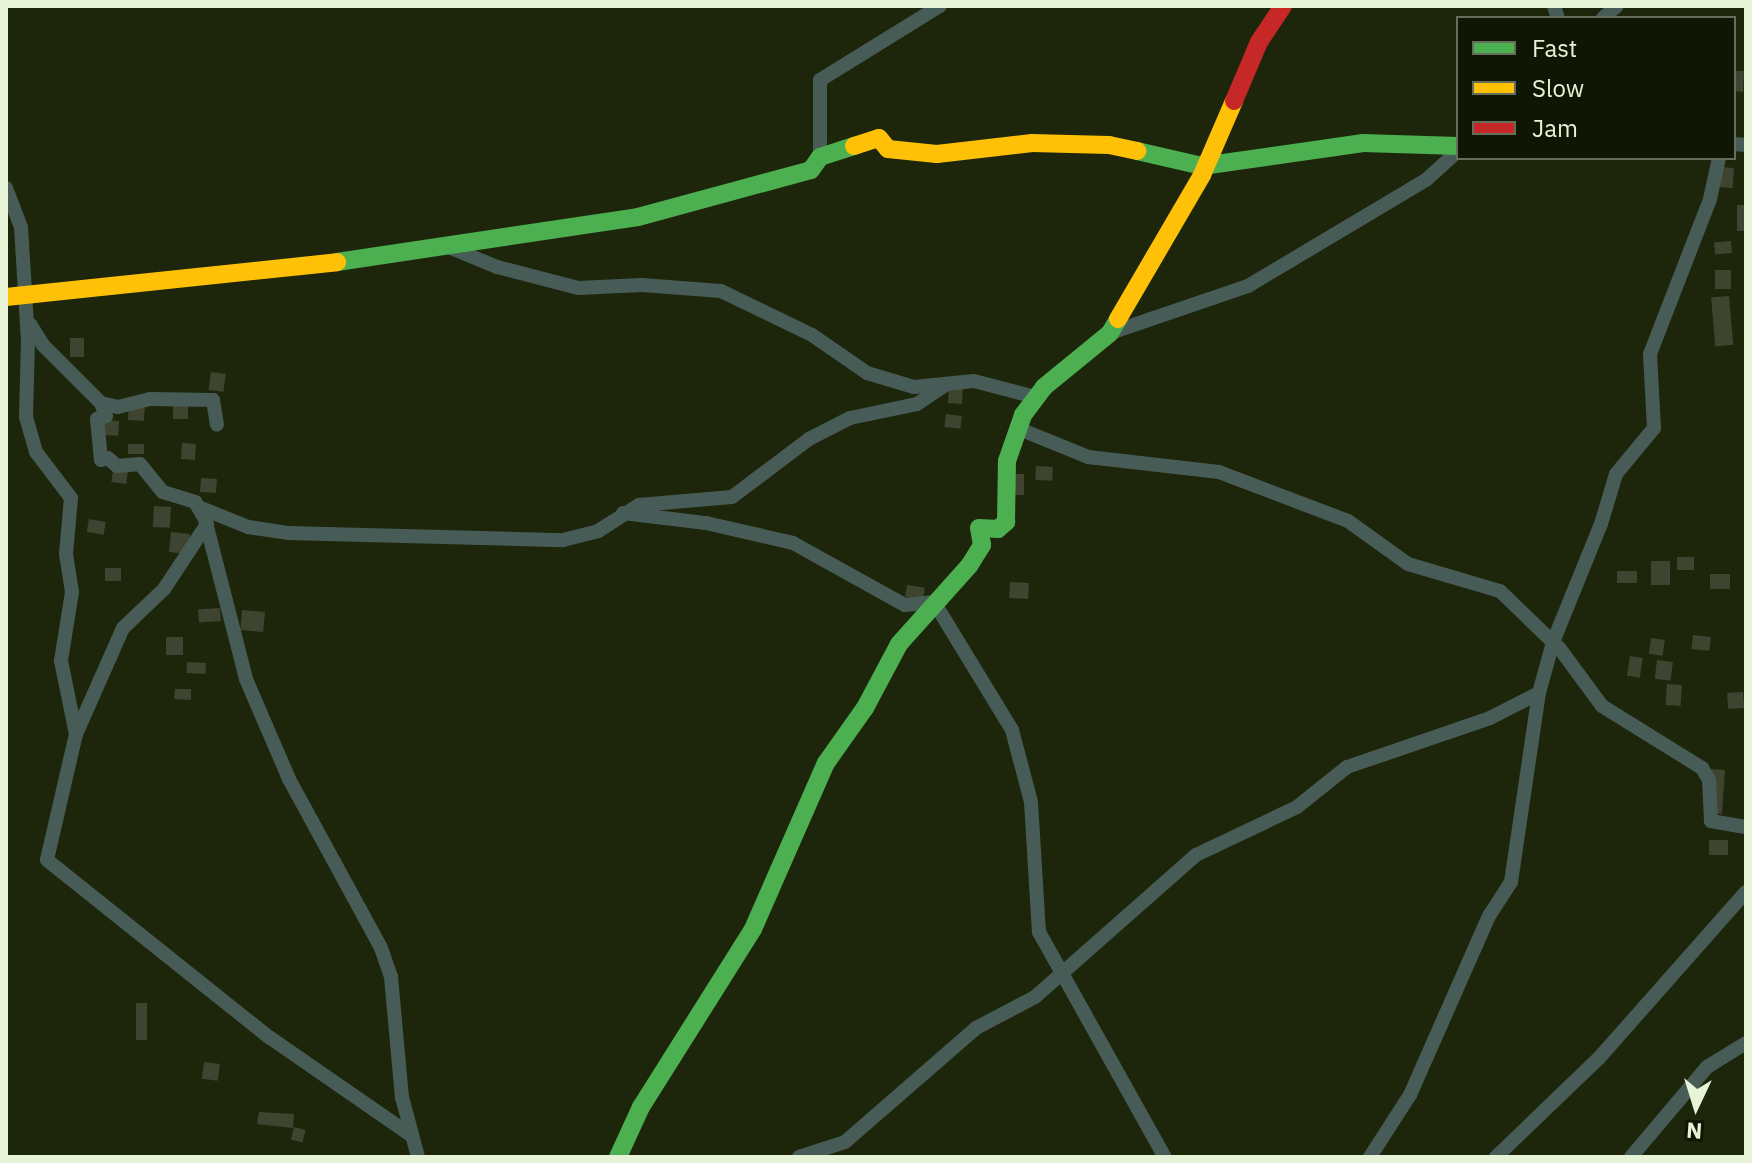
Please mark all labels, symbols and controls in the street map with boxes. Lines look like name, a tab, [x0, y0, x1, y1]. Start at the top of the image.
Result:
legend	[1456, 16, 1736, 160]
text: Fast	[1532, 32, 1577, 64]
text: Slow	[1532, 72, 1584, 104]
text: Jam	[1532, 112, 1578, 144]
north arrow	[1656, 1067, 1736, 1147]
text: N	[1685, 1116, 1703, 1146]

